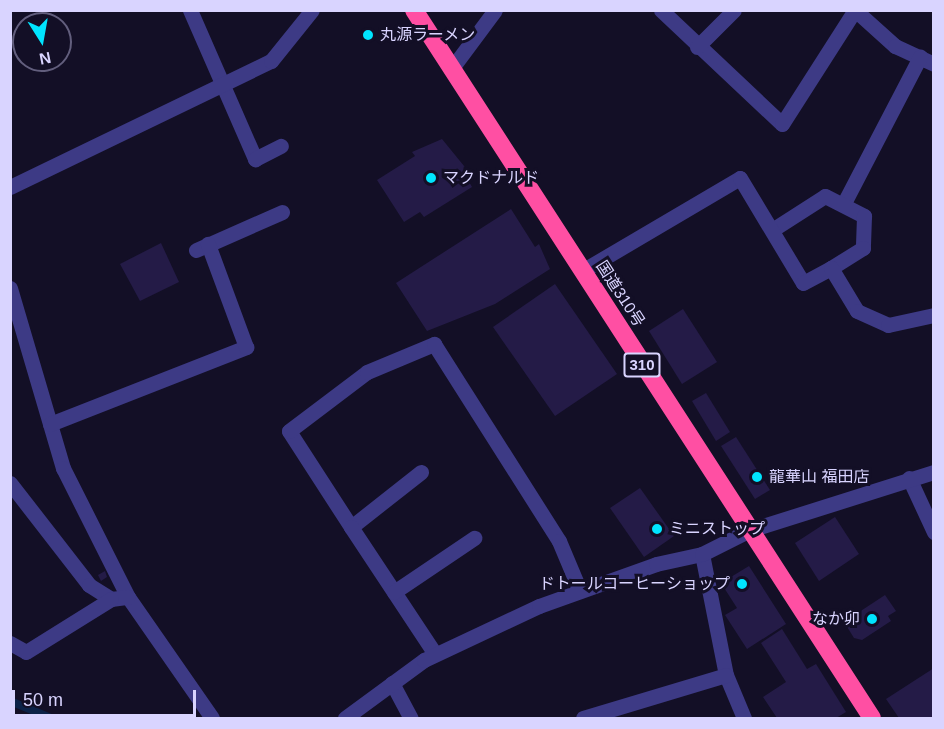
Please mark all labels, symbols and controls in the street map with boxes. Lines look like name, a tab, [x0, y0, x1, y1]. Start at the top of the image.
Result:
north arrow	[12, 12, 72, 72]
place label: 丸源ラーメン	[380, 25, 476, 45]
marker: 丸源ラーメン	[361, 28, 375, 42]
text: N	[38, 49, 52, 68]
place label: マクドナルド	[443, 168, 539, 188]
marker: マクドナルド	[424, 171, 438, 185]
street label: 国道310号	[592, 257, 648, 331]
road number: 310	[622, 353, 662, 377]
place label: 龍華山 福田店	[769, 467, 869, 487]
marker: 龍華山 福田店	[750, 470, 764, 484]
place label: ミニストップ	[669, 519, 765, 539]
marker: ミニストップ	[650, 522, 664, 536]
place label: ドトールコーヒーショップ	[538, 574, 730, 594]
marker: ドトールコーヒーショップ	[735, 577, 749, 591]
place label: なか卯	[812, 609, 860, 629]
marker: なか卯	[865, 612, 879, 626]
scale bar	[15, 678, 200, 716]
text: 50 m	[23, 690, 63, 710]

